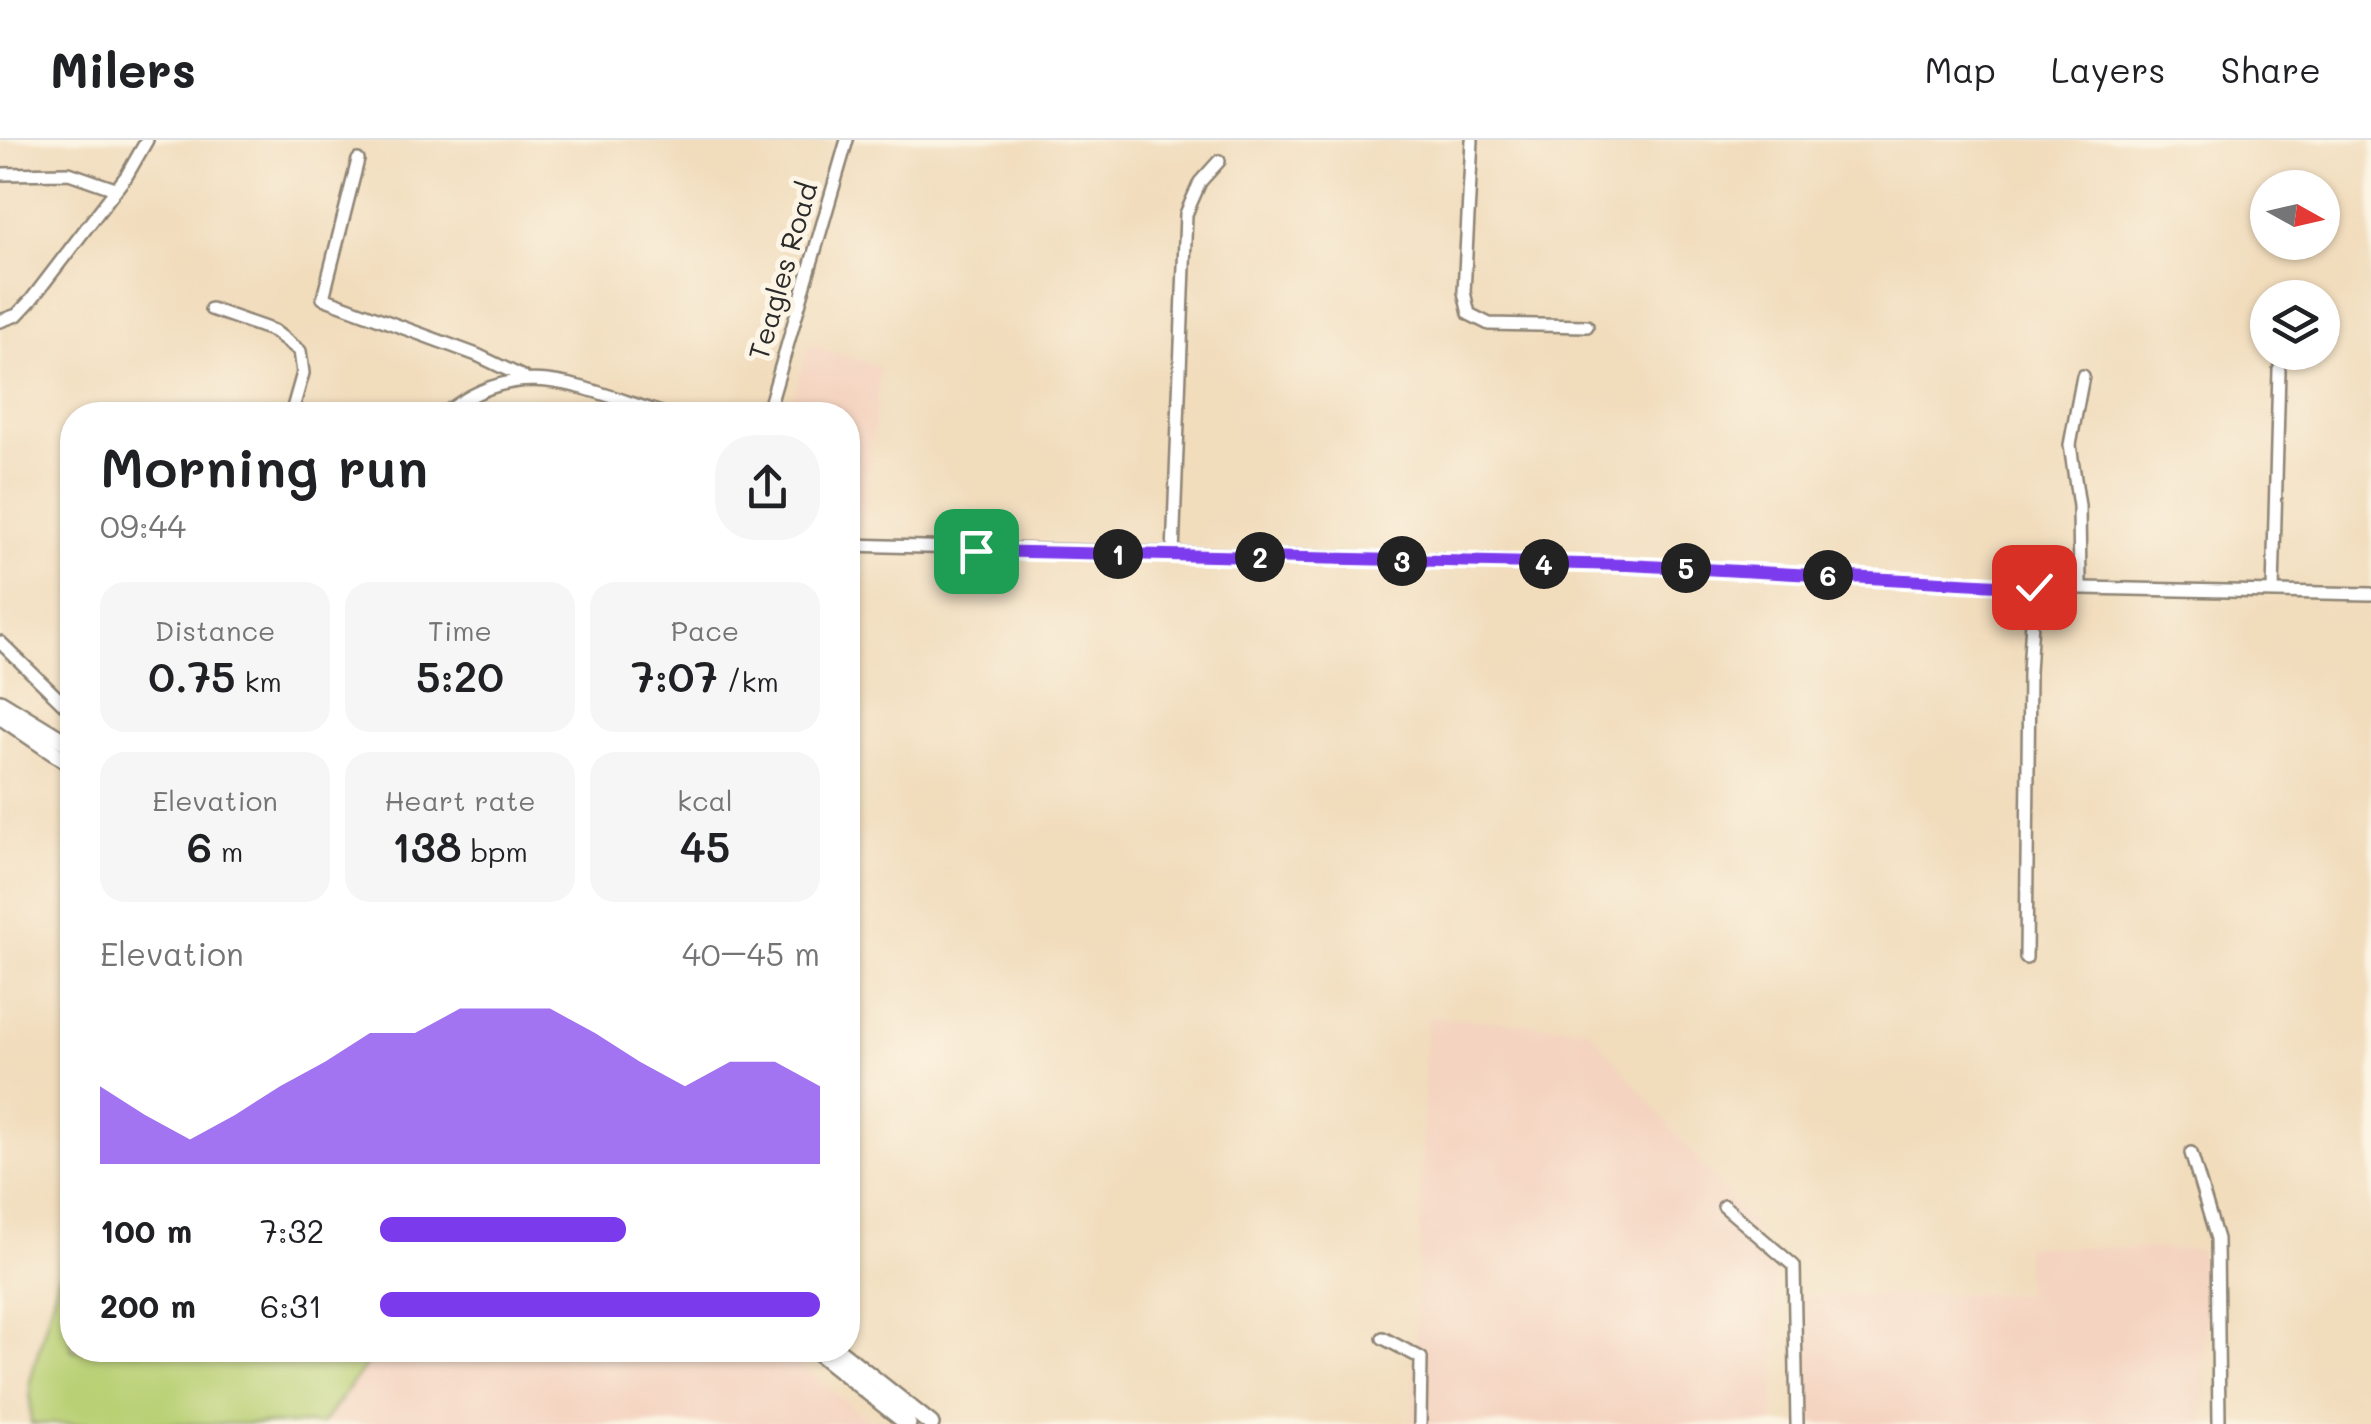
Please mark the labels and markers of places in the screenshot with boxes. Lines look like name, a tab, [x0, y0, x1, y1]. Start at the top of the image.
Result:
pin	[934, 509, 1019, 594]
pin: 1	[1093, 529, 1143, 579]
pin: 2	[1235, 532, 1285, 582]
pin: 3	[1377, 536, 1427, 586]
pin: 4	[1519, 539, 1569, 589]
pin: 5	[1661, 543, 1711, 593]
pin	[1992, 545, 2077, 630]
pin: 6	[1803, 550, 1853, 600]

